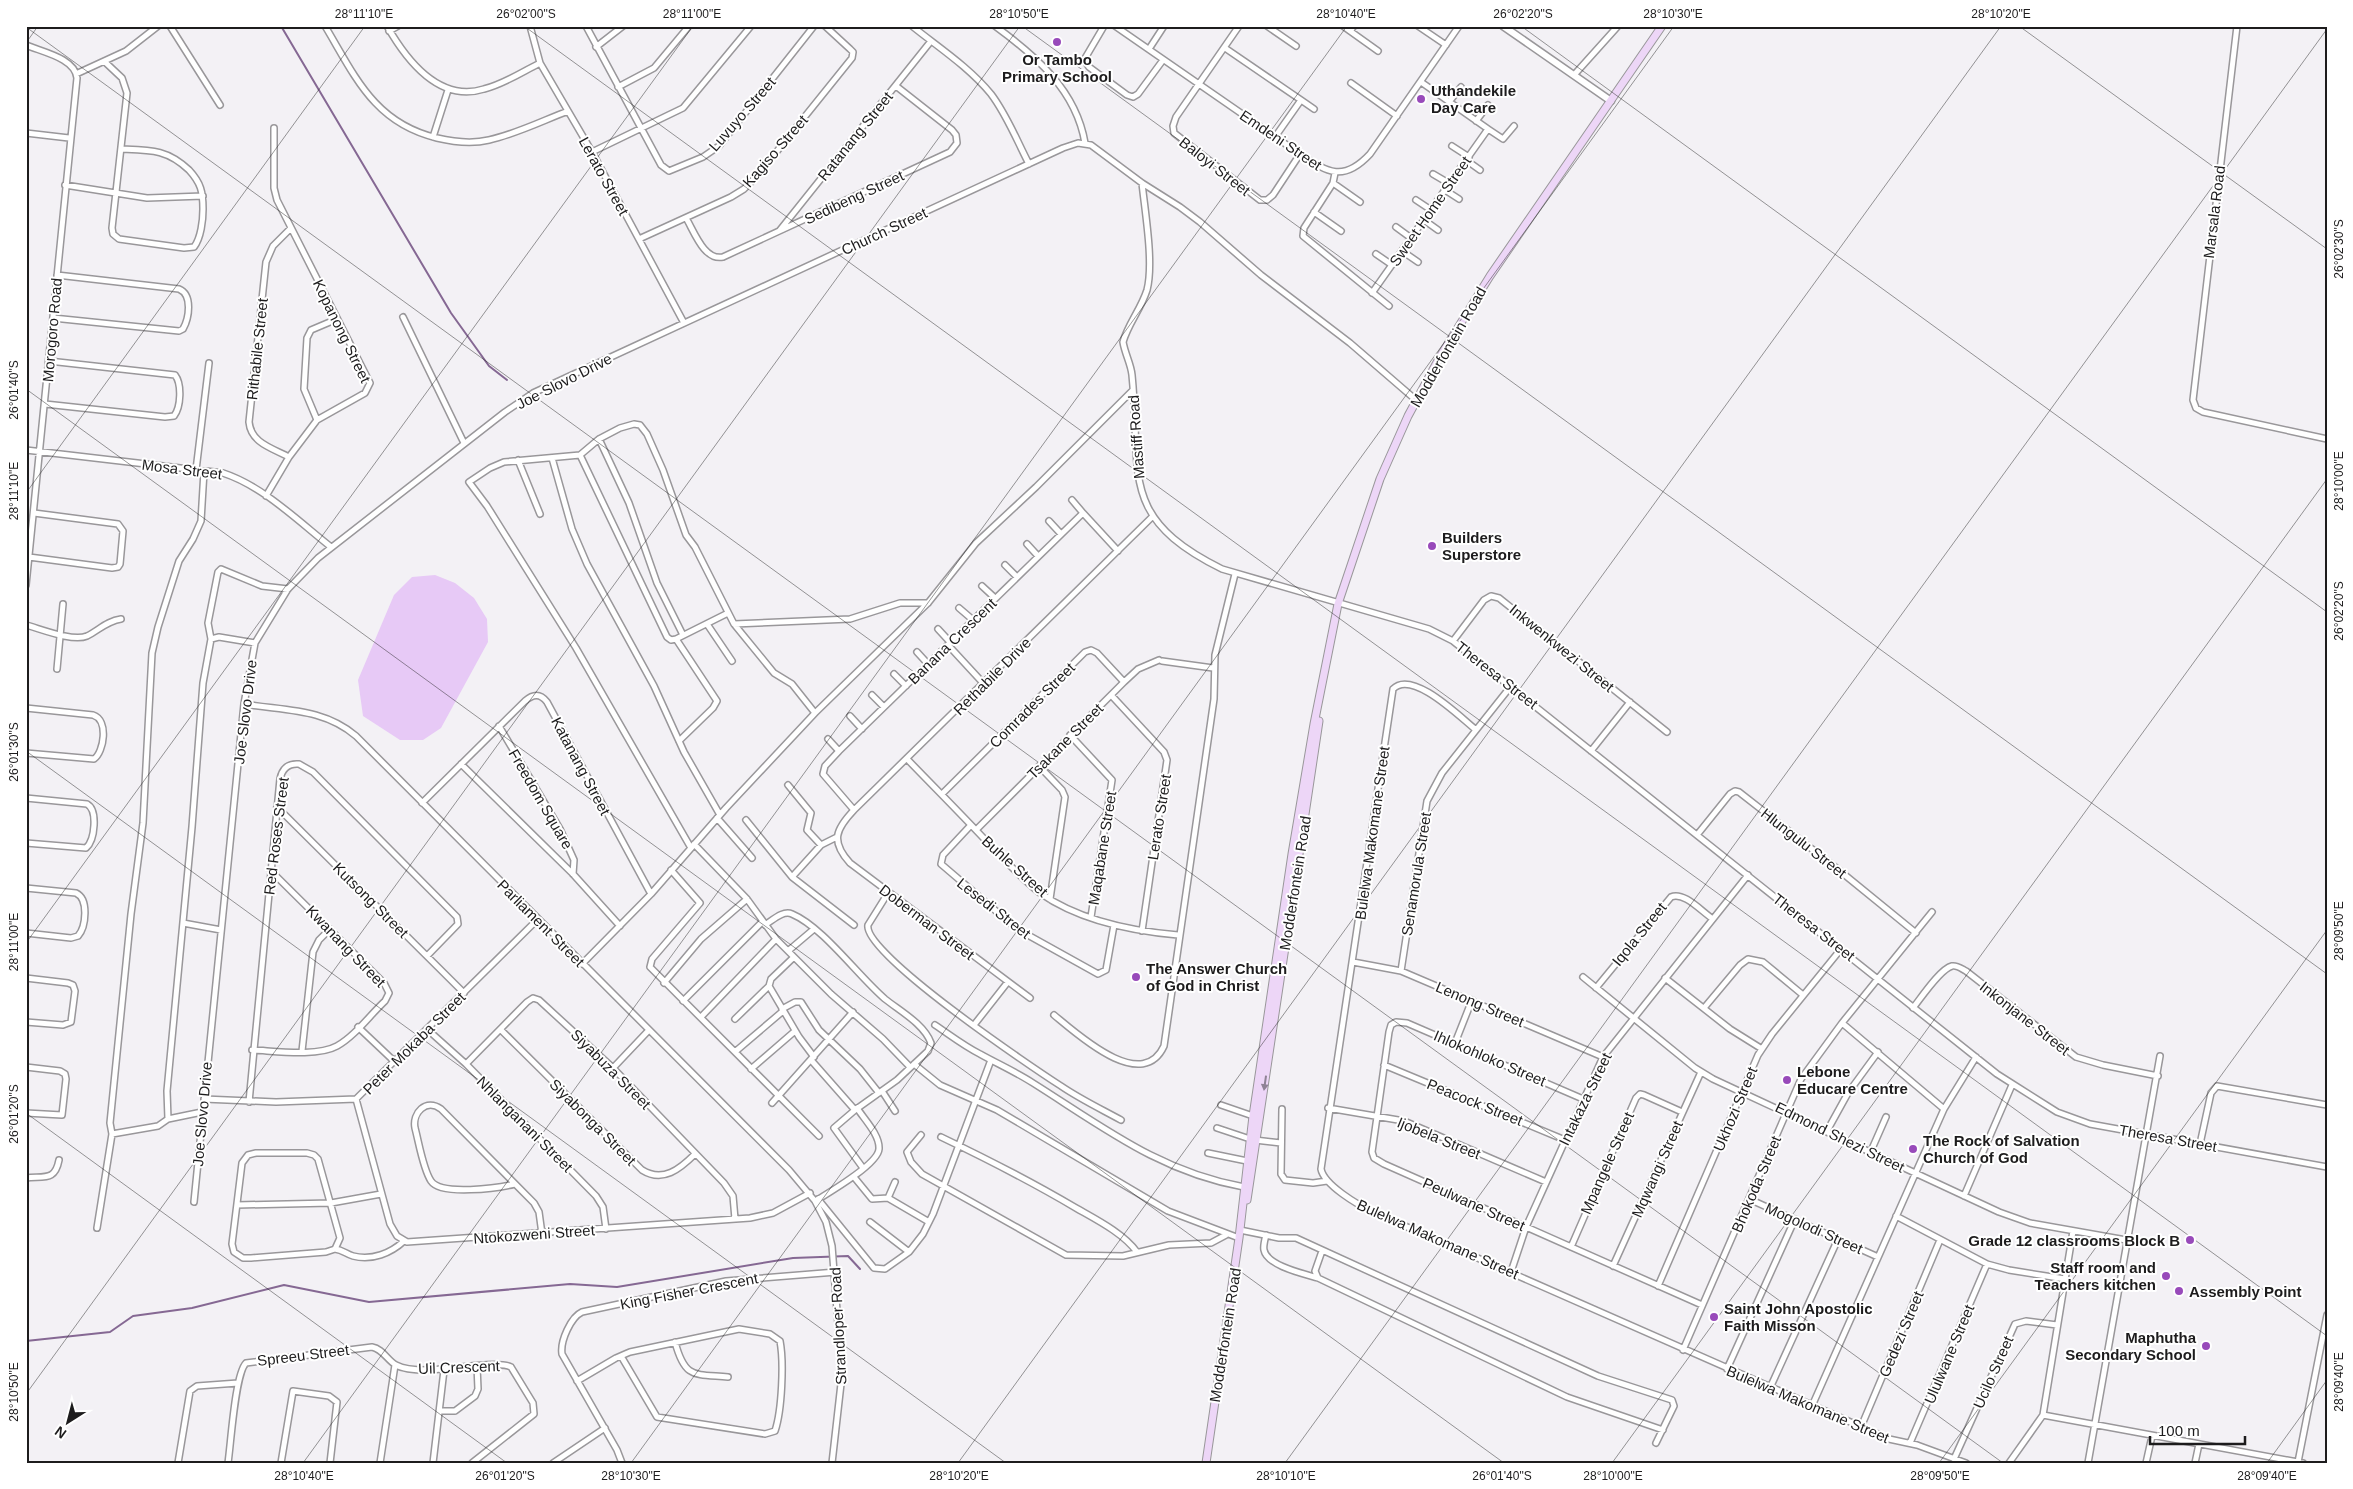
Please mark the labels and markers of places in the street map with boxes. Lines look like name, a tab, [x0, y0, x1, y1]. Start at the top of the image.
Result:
marker: Or Tambo Primary School	[1051, 36, 1063, 48]
place label: Or Tambo Primary School	[1002, 51, 1112, 85]
place label: Uthandekile Day Care	[1431, 82, 1516, 116]
marker: Uthandekile Day Care	[1415, 93, 1427, 105]
place label: Builders Superstore	[1442, 529, 1521, 563]
marker: Builders Superstore	[1426, 540, 1438, 552]
place label: The Answer Church of God in Christ	[1146, 960, 1287, 994]
marker: The Answer Church of God in Christ	[1130, 971, 1142, 983]
place label: Lebone Educare Centre	[1797, 1063, 1908, 1097]
marker: Lebone Educare Centre	[1781, 1074, 1793, 1086]
place label: The Rock of Salvation Church of God	[1923, 1132, 2080, 1166]
marker: The Rock of Salvation Church of God	[1907, 1143, 1919, 1155]
place label: Grade 12 classrooms Block B	[1968, 1232, 2180, 1249]
marker: Grade 12 classrooms Block B	[2184, 1234, 2196, 1246]
place label: Staff room and Teachers kitchen	[2035, 1259, 2156, 1293]
marker: Staff room and Teachers kitchen	[2160, 1270, 2172, 1282]
place label: Assembly Point	[2189, 1283, 2302, 1300]
marker: Assembly Point	[2173, 1285, 2185, 1297]
place label: Saint John Apostolic Faith Misson	[1724, 1300, 1873, 1334]
marker: Saint John Apostolic Faith Misson	[1708, 1311, 1720, 1323]
place label: Maphutha Secondary School	[2065, 1329, 2197, 1363]
marker: Maphutha Secondary School	[2200, 1340, 2212, 1352]

